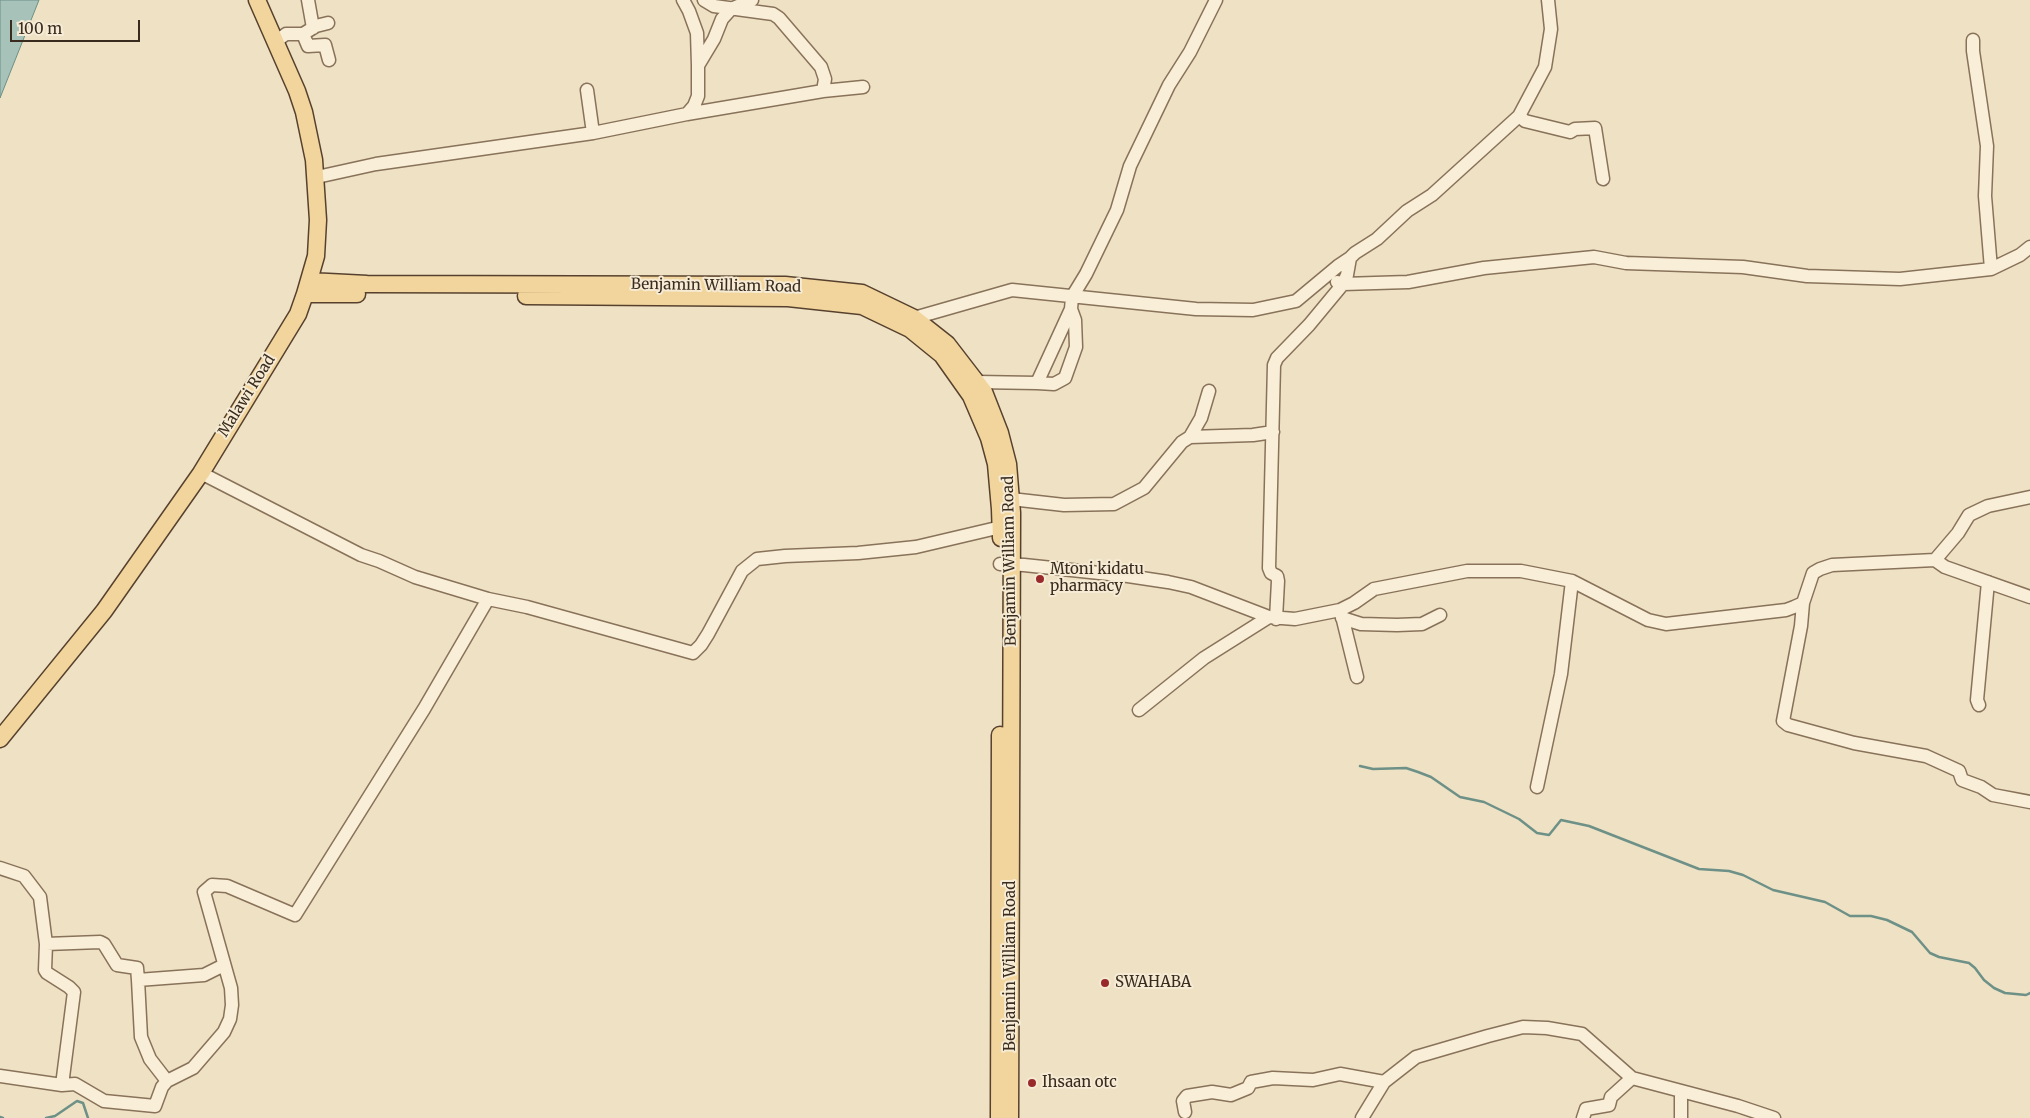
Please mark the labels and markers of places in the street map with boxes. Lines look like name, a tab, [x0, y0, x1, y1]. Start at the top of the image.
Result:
place label: Mtoni kidatu pharmacy	[1050, 561, 1144, 596]
marker: Mtoni kidatu pharmacy	[1034, 573, 1046, 585]
place label: SWAHABA	[1115, 974, 1191, 992]
marker: SWAHABA	[1099, 977, 1111, 989]
place label: Ihsaan otc	[1042, 1074, 1117, 1092]
marker: Ihsaan otc	[1026, 1077, 1038, 1089]

